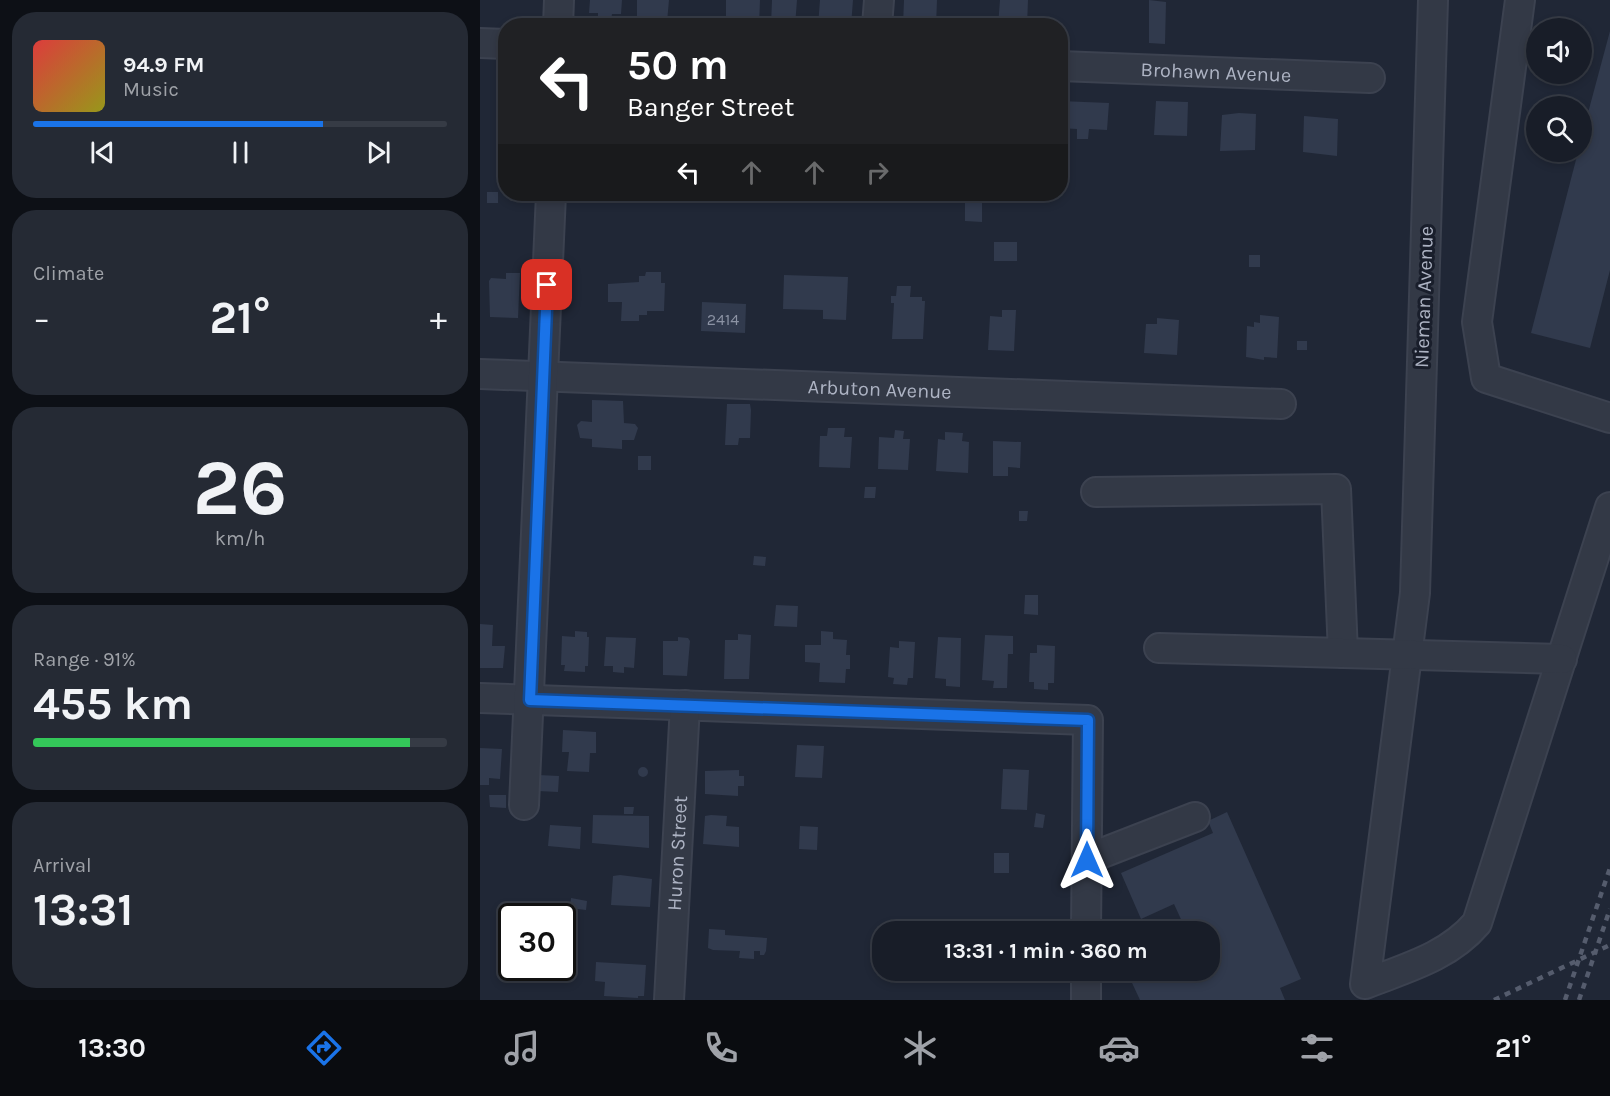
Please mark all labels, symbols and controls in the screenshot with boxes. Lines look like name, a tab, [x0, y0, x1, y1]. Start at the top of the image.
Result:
map controls	[1526, 18, 1592, 162]
button: sound	[1526, 18, 1592, 84]
text: 50 m	[627, 40, 729, 90]
icon: left	[528, 42, 606, 120]
text: 94.9 FM	[123, 52, 205, 78]
street label: Brohawn Avenue	[1140, 58, 1292, 86]
text: Music	[123, 78, 179, 101]
text: Banger Street	[627, 91, 794, 123]
button: search	[1526, 96, 1592, 162]
icon: previous	[86, 136, 119, 169]
icon: pause	[224, 136, 257, 169]
icon: next	[362, 136, 395, 169]
icon: left	[672, 156, 705, 189]
icon: ahead	[735, 156, 768, 189]
icon: ahead	[798, 156, 831, 189]
icon: right	[861, 156, 894, 189]
street label: Nieman Avenue	[1410, 226, 1438, 368]
pin	[521, 259, 572, 310]
text: Climate	[33, 262, 104, 285]
icon: arrive	[530, 268, 563, 301]
text: 21°	[210, 292, 270, 344]
text: −	[33, 299, 50, 337]
text: +	[430, 299, 447, 337]
house number: 2414	[707, 310, 739, 329]
street label: Arbuton Avenue	[807, 375, 952, 403]
text: 26	[193, 442, 287, 534]
text: km/h	[215, 527, 265, 550]
text: Range · 91%	[33, 648, 136, 671]
text: 455 km	[33, 678, 193, 730]
street label: Huron Street	[662, 794, 692, 911]
position arrow	[1055, 828, 1119, 892]
text: Arrival	[33, 854, 92, 877]
text: 13:31	[33, 884, 133, 936]
speed limit sign: 30	[498, 903, 576, 981]
text: 13:31 · 1 min · 360 m	[944, 938, 1148, 964]
icon: directions	[303, 1027, 345, 1069]
icon: music	[501, 1027, 543, 1069]
icon: phone	[700, 1027, 742, 1069]
icon: climate	[899, 1027, 941, 1069]
icon: car	[1098, 1027, 1140, 1069]
icon: filters	[1296, 1027, 1338, 1069]
text: 13:30	[78, 1032, 146, 1064]
text: 21°	[1495, 1032, 1532, 1064]

